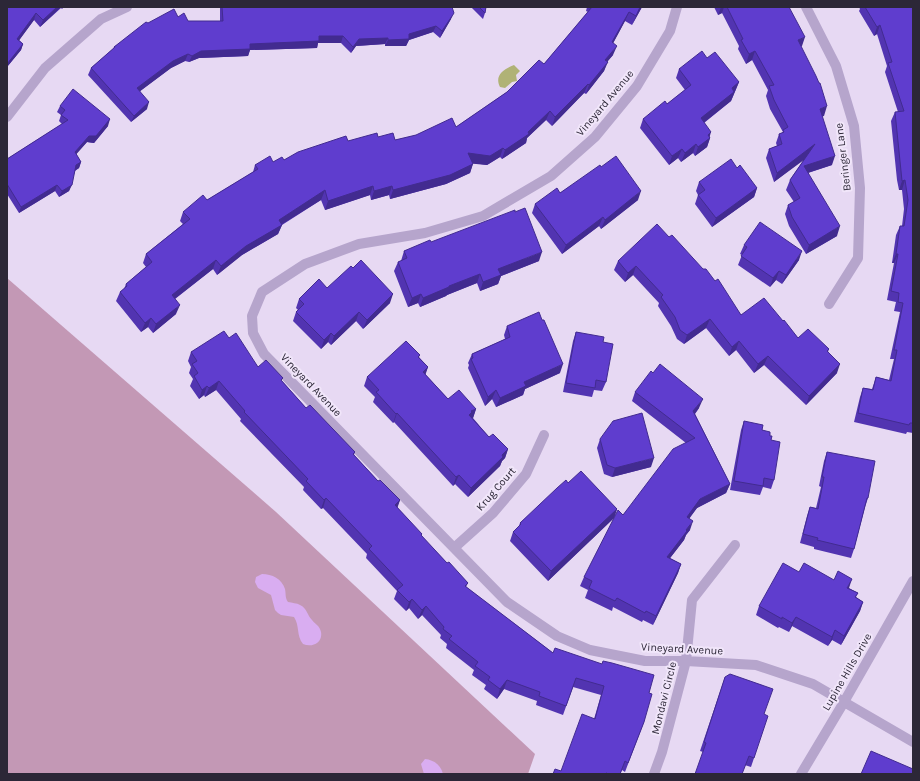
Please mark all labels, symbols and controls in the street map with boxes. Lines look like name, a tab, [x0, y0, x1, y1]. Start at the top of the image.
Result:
street label: Vineyard Avenue	[574, 67, 637, 139]
street label: Beringer Lane	[832, 122, 854, 192]
street label: Vineyard Avenue	[278, 351, 344, 419]
street label: Krug Court	[473, 464, 519, 514]
street label: Lupine Hills Drive	[820, 631, 875, 713]
street label: Vineyard Avenue	[641, 640, 724, 658]
street label: Mondavi Circle	[649, 660, 679, 736]

